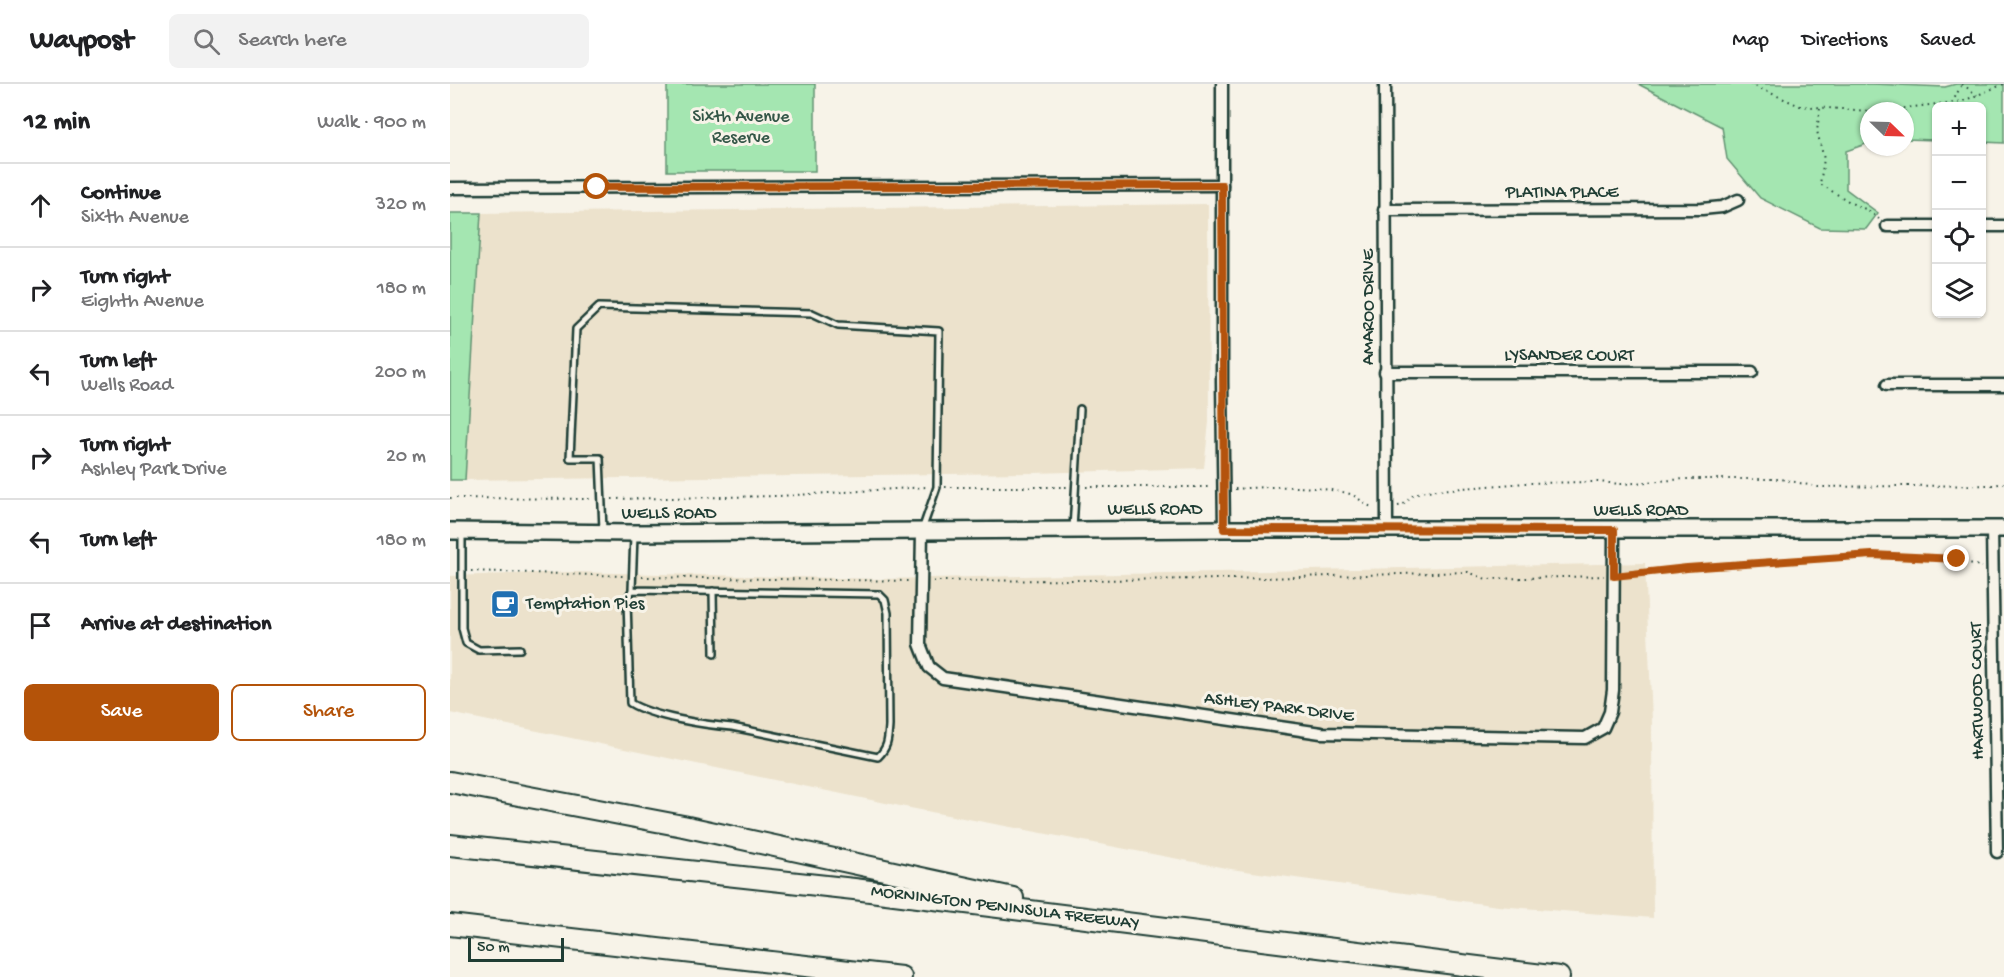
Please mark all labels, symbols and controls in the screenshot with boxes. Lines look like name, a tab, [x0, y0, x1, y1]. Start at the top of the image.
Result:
search box	[169, 14, 589, 68]
text: Waypost	[30, 25, 133, 58]
icon: search	[190, 25, 223, 58]
text: Search here	[238, 28, 347, 54]
text: Map	[1732, 29, 1769, 54]
text: Directions	[1802, 29, 1887, 54]
text: Saved	[1920, 29, 1974, 54]
north arrow	[1860, 102, 1914, 156]
map controls	[1932, 102, 1986, 318]
button: +	[1932, 102, 1986, 156]
park label: Sixth Avenue Reserve	[692, 107, 790, 149]
text: 12 min	[24, 108, 90, 139]
text: Walk · 900 m	[317, 112, 426, 135]
button: −	[1932, 156, 1986, 210]
route start	[583, 173, 609, 199]
text: Continue	[81, 181, 161, 207]
street label: PLATINA PLACE	[1504, 183, 1619, 204]
icon: ahead	[24, 189, 57, 222]
text: 320 m	[376, 194, 426, 217]
text: Sixth Avenue	[81, 207, 189, 230]
button: locate	[1932, 210, 1986, 264]
street label: AMAROO DRIVE	[1359, 248, 1380, 365]
button: layers	[1932, 264, 1986, 318]
text: Turn right	[81, 265, 169, 291]
icon: right	[24, 273, 57, 306]
text: 180 m	[377, 278, 426, 301]
text: Eighth Avenue	[81, 291, 204, 314]
street label: LYSANDER COURT	[1504, 346, 1635, 367]
text: Turn left	[81, 349, 155, 375]
icon: left	[24, 357, 57, 390]
text: 200 m	[375, 362, 426, 385]
text: Wells Road	[81, 375, 173, 398]
text: Turn right	[81, 433, 169, 459]
icon: right	[24, 441, 57, 474]
text: 20 m	[386, 446, 426, 469]
text: Ashley Park Drive	[81, 459, 227, 482]
street label: WELLS ROAD	[1108, 500, 1203, 521]
street label: WELLS ROAD	[1594, 501, 1689, 522]
street label: WELLS ROAD	[622, 504, 717, 525]
icon: left	[24, 525, 57, 558]
text: Turn left	[81, 528, 155, 554]
text: 180 m	[377, 530, 426, 553]
route end	[1943, 545, 1969, 571]
cafe icon: Temptation Pies	[489, 588, 521, 620]
place label: Temptation Pies	[525, 594, 646, 615]
icon: arrive	[24, 609, 57, 642]
text: Arrive at destination	[81, 612, 271, 638]
street label: HARTWOOD COURT	[1966, 621, 1990, 760]
button: Save	[24, 684, 219, 741]
button: Share	[231, 684, 426, 741]
street label: ASHLEY PARK DRIVE	[1203, 688, 1356, 728]
street label: MORNINGTON PENINSULA FREEWAY	[870, 881, 1140, 935]
scale bar	[468, 935, 564, 962]
text: 50 m	[477, 939, 510, 958]

